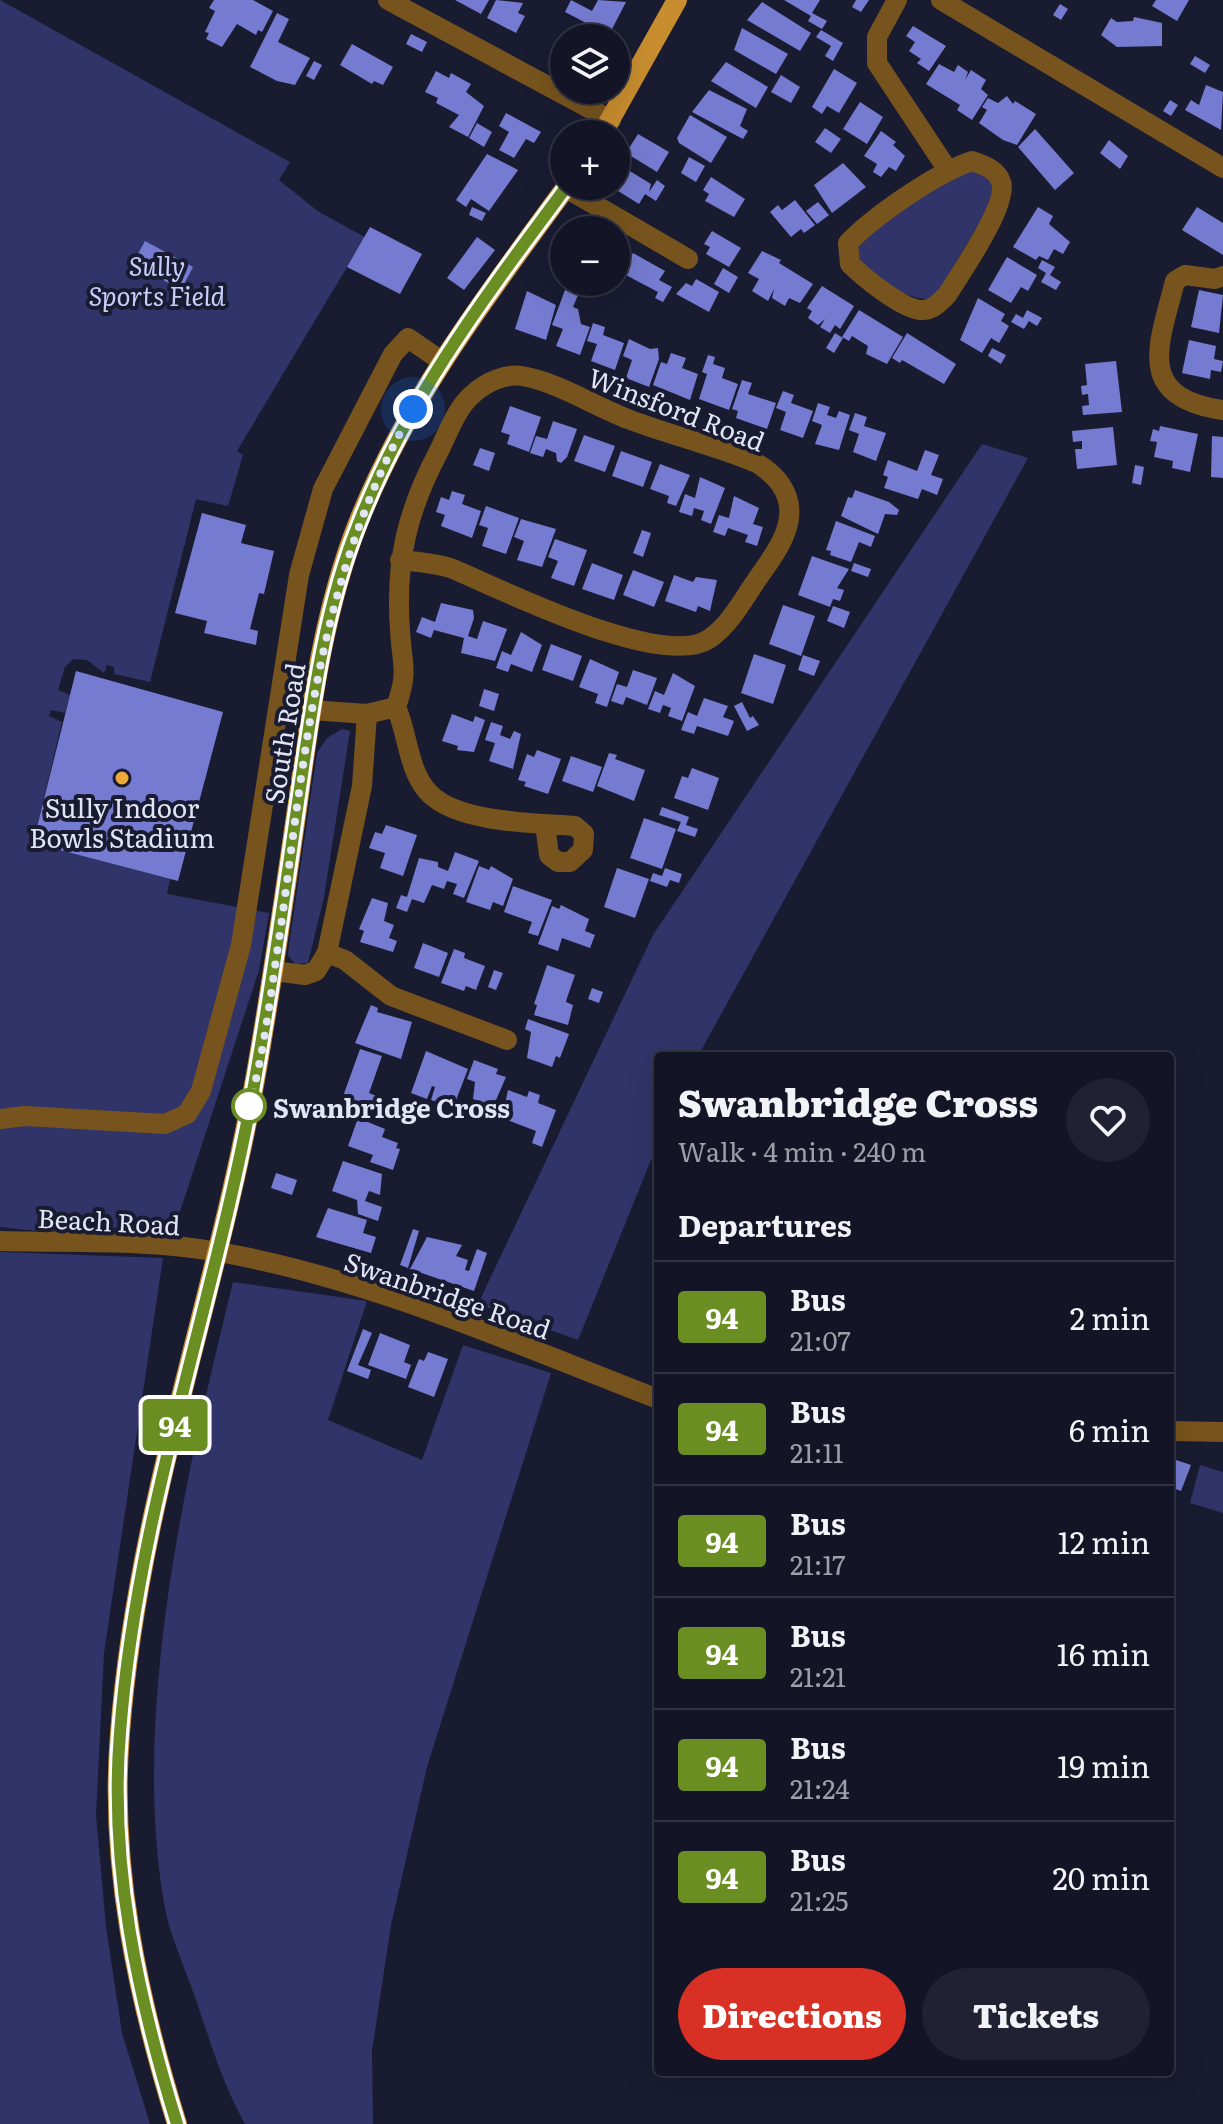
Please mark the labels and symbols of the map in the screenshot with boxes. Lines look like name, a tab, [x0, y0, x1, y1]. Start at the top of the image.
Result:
park label: Sully Sports Field	[89, 245, 225, 314]
street label: Winsford Road	[583, 356, 771, 460]
your location	[393, 389, 433, 429]
street label: South Road	[253, 660, 313, 806]
marker: Sully Indoor Bowls Stadium	[113, 769, 131, 787]
place label: Sully Indoor Bowls Stadium	[29, 787, 215, 856]
place label: Swanbridge Cross	[273, 1087, 510, 1126]
marker: Swanbridge Cross	[232, 1089, 266, 1123]
street label: Beach Road	[37, 1197, 181, 1243]
street label: Swanbridge Road	[340, 1240, 556, 1348]
line badge: 94	[139, 1399, 211, 1451]

